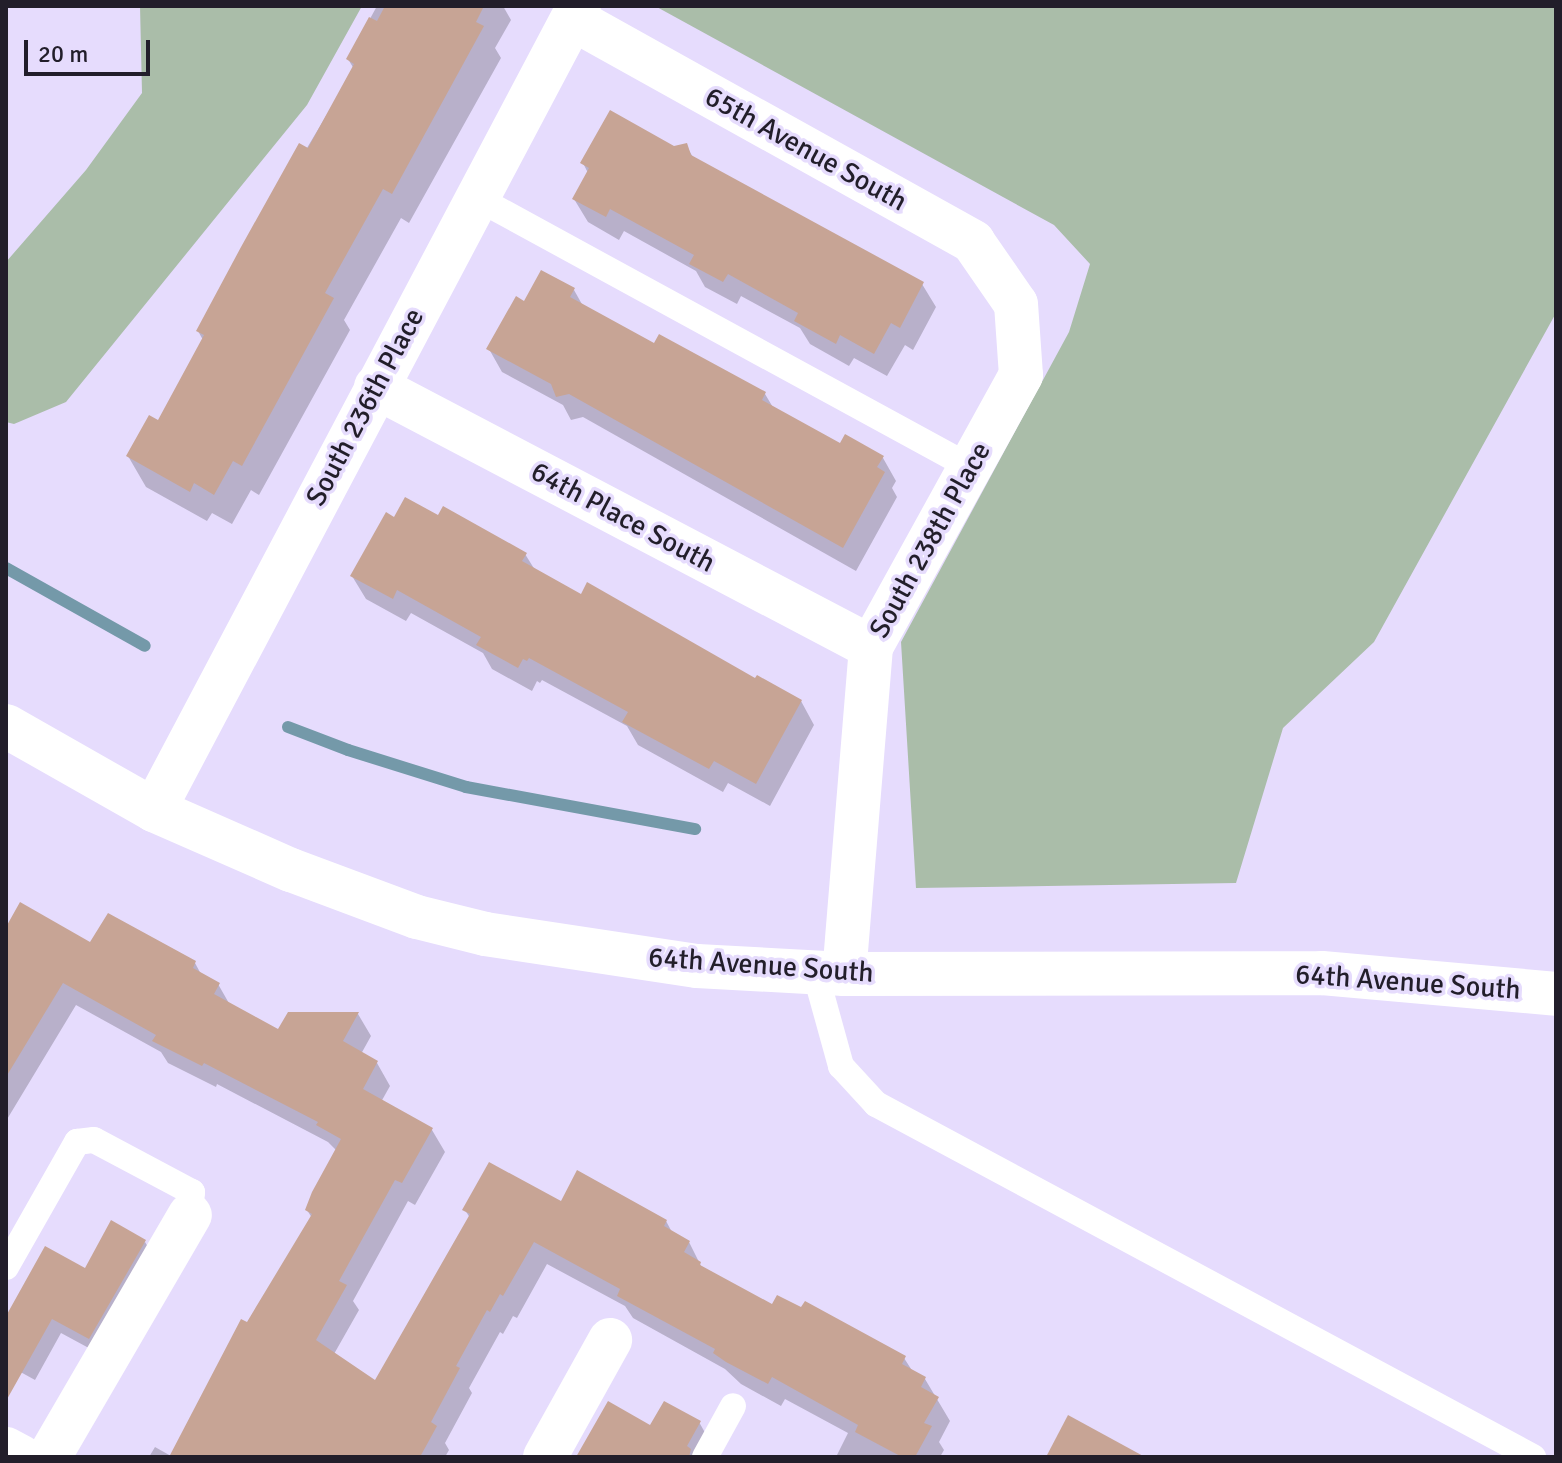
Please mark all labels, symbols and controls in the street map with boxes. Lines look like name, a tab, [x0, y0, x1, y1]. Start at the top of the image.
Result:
scale bar	[28, 24, 154, 74]
text: 20 m	[38, 39, 88, 69]
street label: 65th Avenue South	[699, 80, 913, 218]
street label: South 236th Place	[299, 303, 431, 511]
street label: South 238th Place	[862, 436, 998, 644]
street label: 64th Place South	[525, 454, 721, 580]
street label: 64th Avenue South	[647, 940, 875, 990]
street label: 64th Avenue South	[1294, 957, 1522, 1007]

